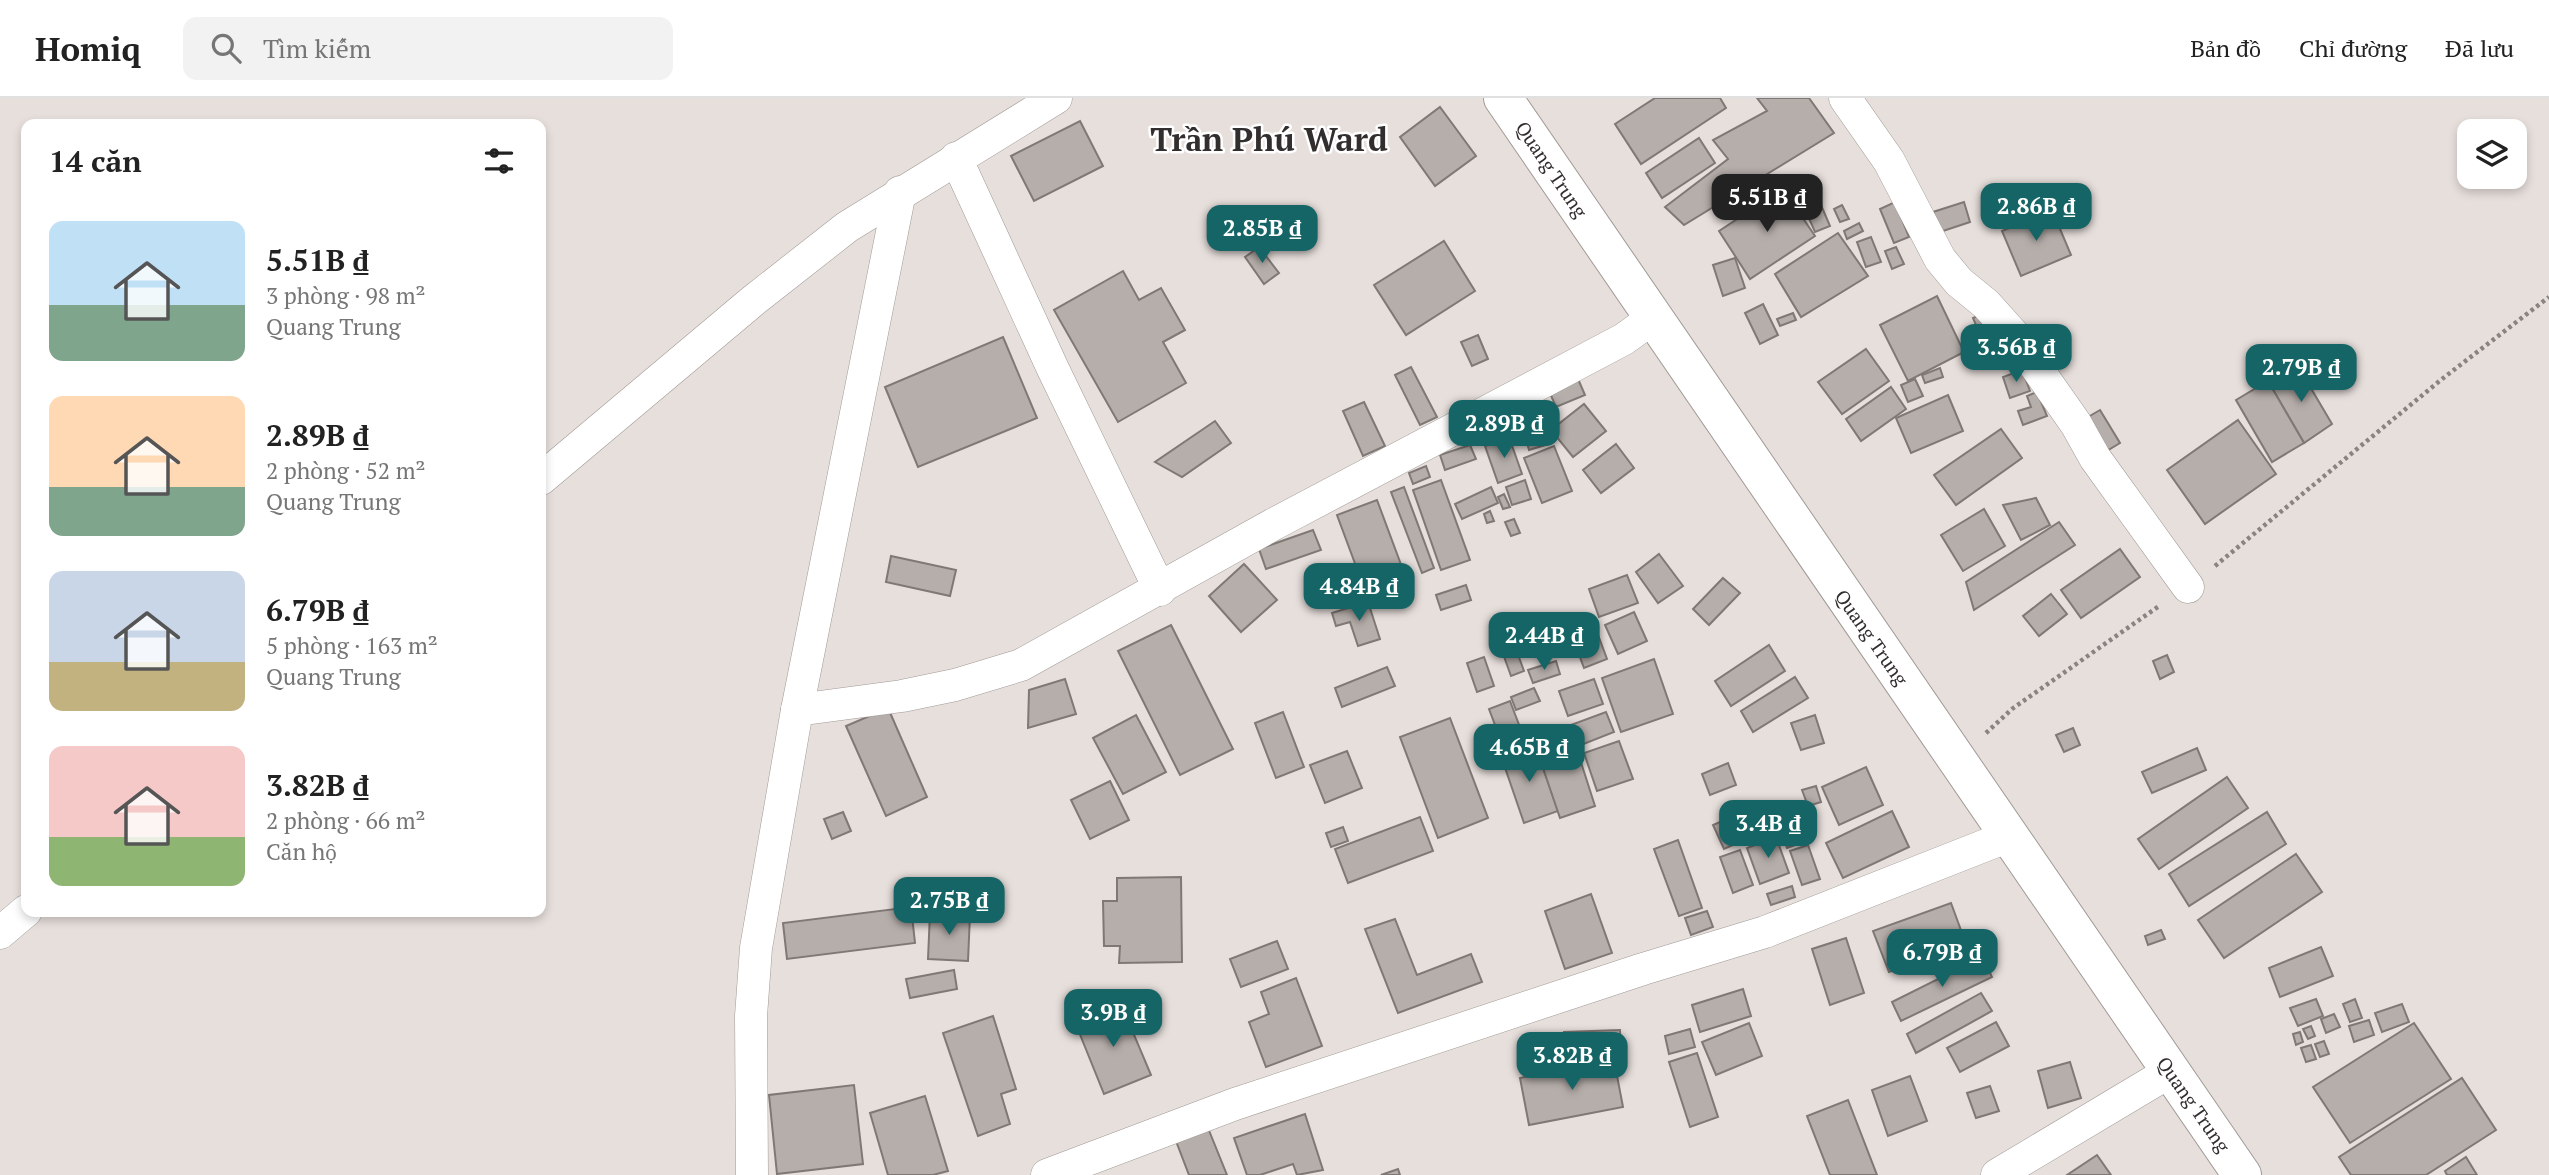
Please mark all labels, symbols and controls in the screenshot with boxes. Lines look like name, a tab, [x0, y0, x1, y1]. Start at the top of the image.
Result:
search box	[183, 17, 673, 80]
text: Homiq	[35, 27, 141, 70]
icon: search	[207, 29, 245, 67]
text: Tìm kiếm	[263, 31, 371, 65]
text: Bản đồ	[2190, 32, 2261, 64]
text: Chỉ đường	[2299, 32, 2407, 64]
text: Đã lưu	[2445, 32, 2514, 64]
street label: Quang Trung	[1511, 116, 1594, 223]
district label: Trần Phú Ward	[1150, 117, 1388, 160]
map controls	[2457, 119, 2527, 189]
button: layers	[2457, 119, 2527, 189]
text: 14 căn	[49, 141, 142, 181]
icon: filters	[480, 142, 518, 180]
pin: 5.51B ₫	[1702, 174, 1832, 234]
text: 5.51B ₫	[1728, 181, 1806, 212]
pin: 2.86B ₫	[1971, 184, 2101, 243]
text: 2.86B ₫	[1997, 190, 2075, 221]
pin: 2.85B ₫	[1197, 206, 1327, 265]
text: 2.85B ₫	[1223, 212, 1301, 243]
text: 5.51B ₫	[266, 240, 369, 280]
icon: home	[105, 249, 189, 333]
text: 3 phòng · 98 m²	[266, 280, 425, 311]
text: Quang Trung	[266, 311, 401, 342]
pin: 3.56B ₫	[1951, 324, 2081, 384]
text: 3.56B ₫	[1977, 331, 2055, 362]
pin: 2.79B ₫	[2236, 344, 2366, 404]
text: 2.79B ₫	[2262, 351, 2340, 382]
pin: 2.89B ₫	[1439, 400, 1569, 460]
text: 2.89B ₫	[1465, 407, 1543, 438]
text: 2.89B ₫	[266, 415, 369, 455]
icon: home	[105, 424, 189, 508]
text: 2 phòng · 52 m²	[266, 455, 425, 486]
text: Quang Trung	[266, 486, 401, 517]
pin: 4.84B ₫	[1294, 564, 1424, 623]
text: 4.84B ₫	[1320, 570, 1398, 601]
street label: Quang Trung	[1830, 584, 1915, 691]
text: 6.79B ₫	[266, 590, 369, 630]
icon: home	[105, 599, 189, 683]
pin: 2.44B ₫	[1479, 612, 1609, 672]
text: 2.44B ₫	[1505, 619, 1583, 650]
text: 5 phòng · 163 m²	[266, 630, 438, 661]
text: Quang Trung	[266, 661, 401, 692]
pin: 4.65B ₫	[1464, 724, 1594, 784]
text: 4.65B ₫	[1490, 731, 1568, 762]
text: 3.82B ₫	[266, 765, 369, 805]
icon: home	[105, 774, 189, 858]
pin: 3.4B ₫	[1711, 800, 1825, 860]
text: 2 phòng · 66 m²	[266, 805, 425, 836]
text: 3.4B ₫	[1735, 807, 1801, 838]
text: Căn hộ	[266, 836, 337, 867]
pin: 2.75B ₫	[884, 878, 1014, 937]
text: 2.75B ₫	[910, 884, 988, 915]
pin: 6.79B ₫	[1877, 930, 2007, 989]
text: 6.79B ₫	[1903, 936, 1981, 967]
pin: 3.9B ₫	[1056, 990, 1170, 1049]
text: 3.9B ₫	[1080, 996, 1146, 1027]
pin: 3.82B ₫	[1507, 1032, 1637, 1092]
text: 3.82B ₫	[1533, 1039, 1611, 1070]
street label: Quang Trung	[2152, 1051, 2237, 1158]

